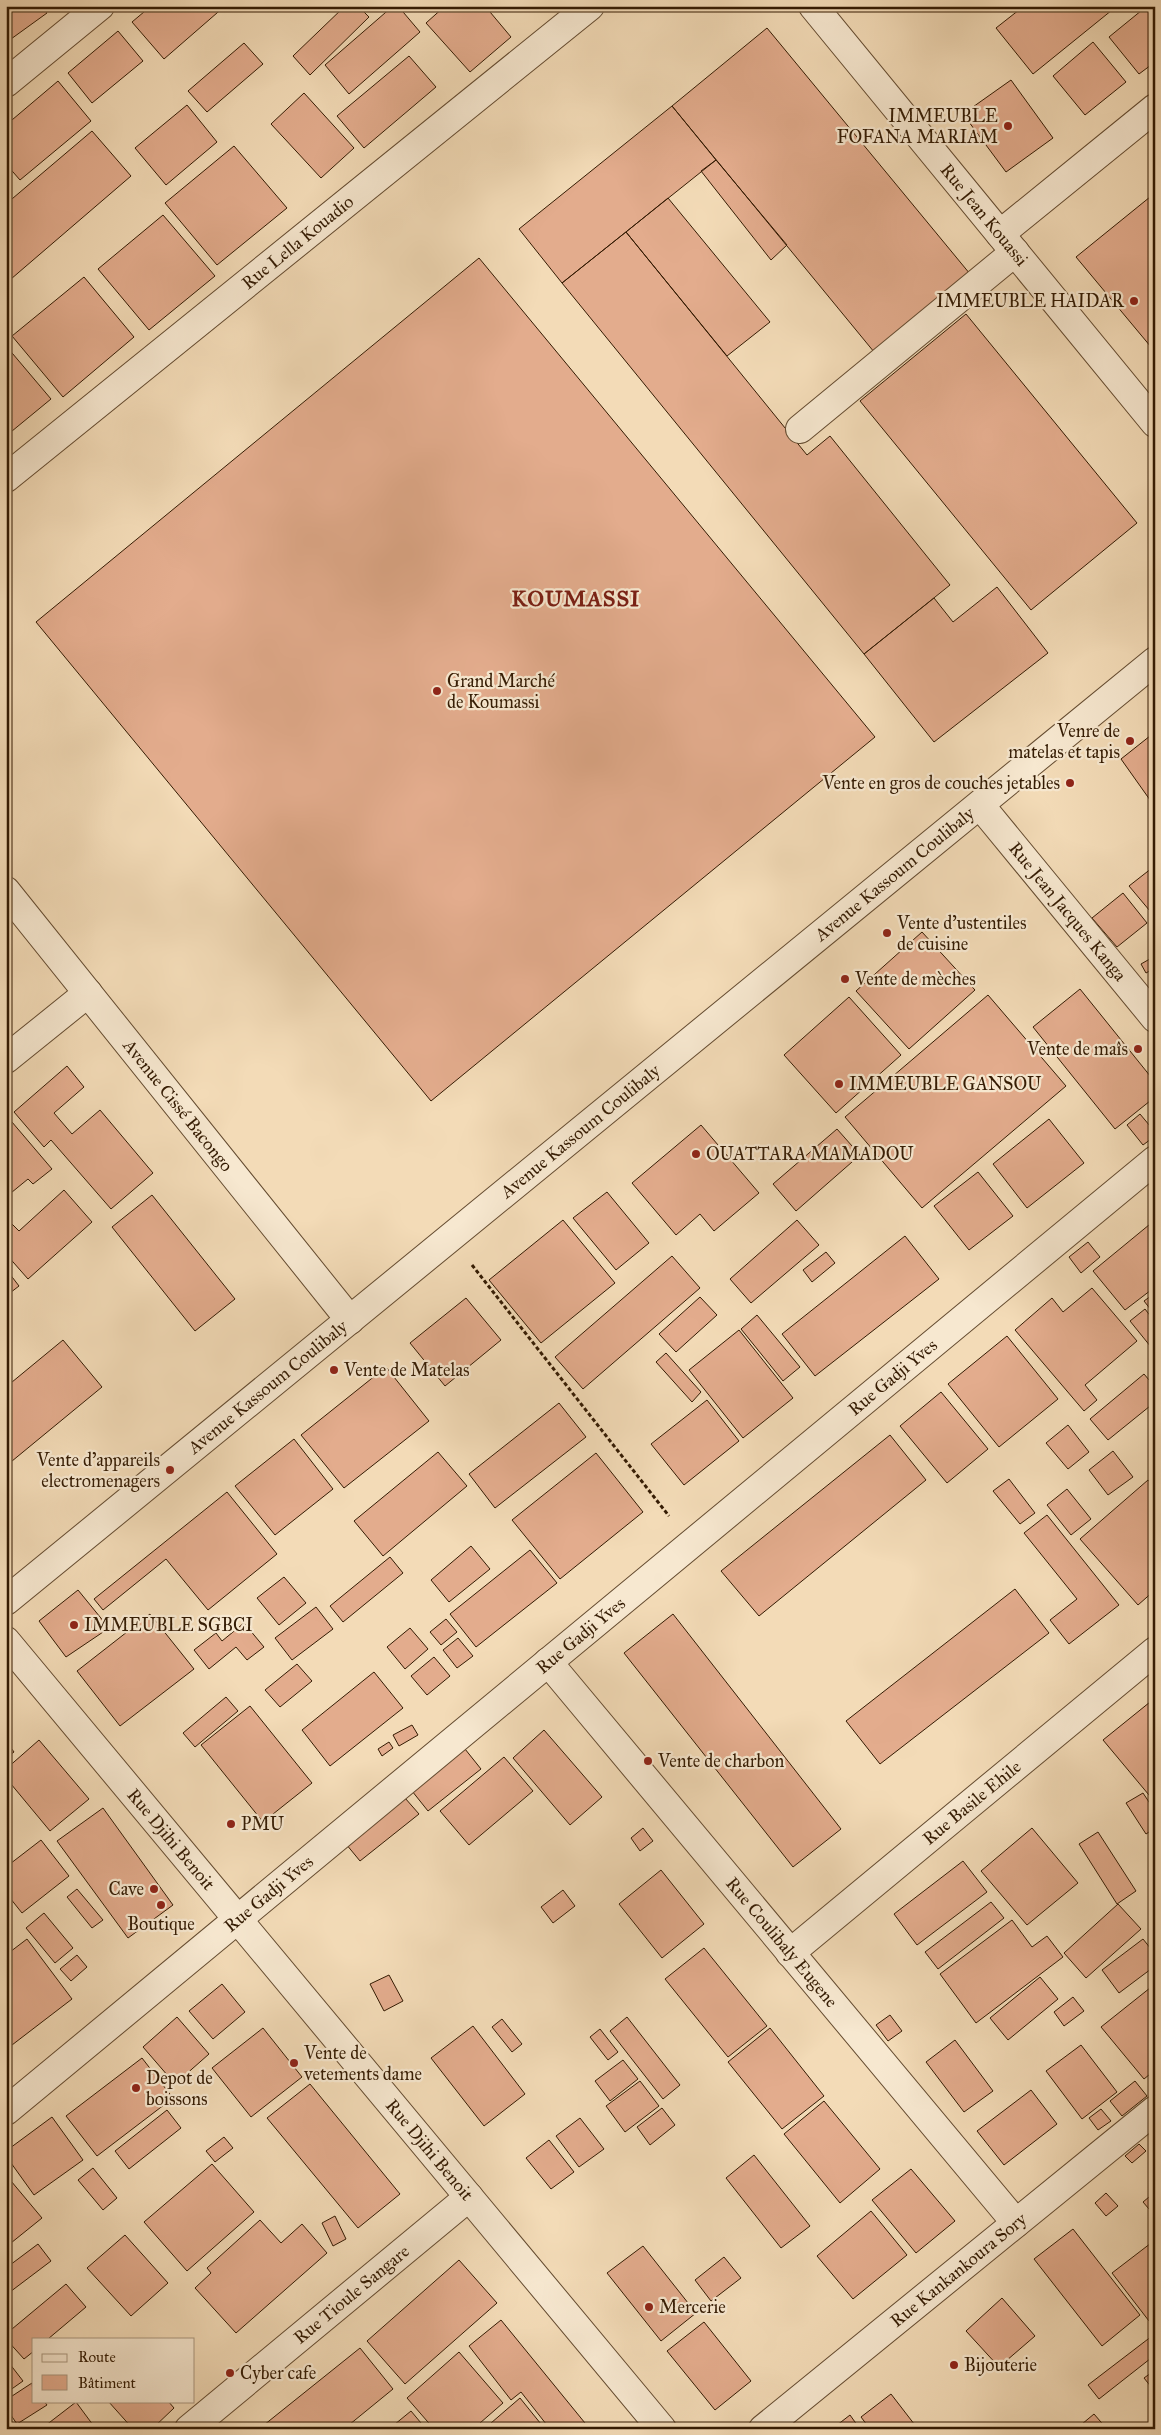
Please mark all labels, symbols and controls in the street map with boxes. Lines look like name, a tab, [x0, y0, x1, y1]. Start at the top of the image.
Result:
place label: IMMEUBLE FOFANA MARIAM	[837, 105, 998, 148]
marker: IMMEUBLE FOFANA MARIAM	[1002, 120, 1014, 132]
street label: Rue Jean Kouassi	[936, 159, 1033, 271]
street label: Rue Lella Kouadio	[237, 190, 358, 294]
place label: IMMEUBLE HAIDAR	[936, 290, 1125, 312]
marker: IMMEUBLE HAIDAR	[1128, 295, 1140, 307]
district label: KOUMASSI	[511, 585, 641, 612]
place label: Grand Marché de Koumassi	[447, 670, 556, 713]
marker: Grand Marché de Koumassi	[431, 685, 443, 697]
place label: Venre de matelas et tapis	[1008, 720, 1120, 763]
marker: Venre de matelas et tapis	[1124, 735, 1136, 747]
place label: Vente en gros de couches jetables	[821, 772, 1060, 795]
marker: Vente en gros de couches jetables	[1064, 777, 1076, 789]
street label: Avenue Kassoum Coulibaly	[810, 802, 979, 946]
street label: Rue Jean Jacques Kanga	[1004, 838, 1131, 986]
place label: Vente d'ustentiles de cuisine	[896, 912, 1027, 955]
marker: Vente d'ustentiles de cuisine	[881, 927, 893, 939]
place label: Vente de mèches	[854, 968, 976, 990]
marker: Vente de mèches	[839, 973, 851, 985]
street label: Avenue Cissé Bacongo	[118, 1034, 238, 1176]
place label: Vente de maîs	[1026, 1038, 1128, 1060]
marker: Vente de maîs	[1132, 1043, 1144, 1055]
street label: Avenue Kassoum Coulibaly	[495, 1059, 665, 1204]
place label: IMMEUBLE GANSOU	[849, 1073, 1042, 1095]
marker: IMMEUBLE GANSOU	[833, 1078, 845, 1090]
place label: OUATTARA MAMADOU	[706, 1143, 914, 1165]
marker: OUATTARA MAMADOU	[690, 1148, 702, 1160]
street label: Avenue Kassoum Coulibaly	[183, 1315, 352, 1459]
street label: Rue Gadji Yves	[844, 1334, 942, 1420]
place label: Vente de Matelas	[343, 1359, 470, 1381]
marker: Vente de Matelas	[328, 1364, 340, 1376]
place label: Vente d'appareils electromenagers	[36, 1449, 160, 1493]
marker: Vente d'appareils electromenagers	[164, 1464, 176, 1476]
street label: Rue Gadji Yves	[532, 1592, 630, 1679]
place label: IMMEUBLE SGBCI	[84, 1614, 253, 1636]
marker: IMMEUBLE SGBCI	[68, 1619, 80, 1631]
place label: Vente de charbon	[657, 1750, 784, 1772]
marker: Vente de charbon	[642, 1755, 654, 1767]
street label: Rue Basile Ehile	[918, 1756, 1025, 1850]
street label: Rue Djihi Benoit	[122, 1784, 220, 1895]
place label: PMU	[241, 1813, 285, 1835]
marker: PMU	[225, 1818, 237, 1830]
street label: Rue Gadji Yves	[220, 1850, 318, 1937]
street label: Rue Coulibaly Eugene	[721, 1873, 843, 2012]
place label: Cave	[108, 1878, 144, 1900]
marker: Cave	[148, 1883, 160, 1895]
marker: Boutique	[155, 1899, 167, 1911]
place label: Boutique	[127, 1913, 195, 1936]
place label: Vente de vetements dame	[303, 2042, 422, 2085]
marker: Vente de vetements dame	[288, 2057, 300, 2069]
place label: Depot de boissons	[146, 2067, 213, 2110]
marker: Depot de boissons	[130, 2082, 142, 2094]
street label: Rue Djihi Benoit	[381, 2095, 479, 2206]
street label: Rue Kankankoura Sory	[886, 2208, 1032, 2332]
street label: Rue Tioule Sangare	[289, 2240, 414, 2349]
place label: Mercerie	[659, 2296, 726, 2318]
marker: Mercerie	[643, 2301, 655, 2313]
legend	[32, 2338, 195, 2402]
text: Route	[78, 2348, 116, 2366]
place label: Bijouterie	[964, 2354, 1037, 2376]
marker: Bijouterie	[948, 2359, 960, 2371]
place label: Cyber cafe	[240, 2362, 316, 2384]
marker: Cyber cafe	[224, 2367, 236, 2379]
text: Bâtiment	[78, 2374, 137, 2392]

